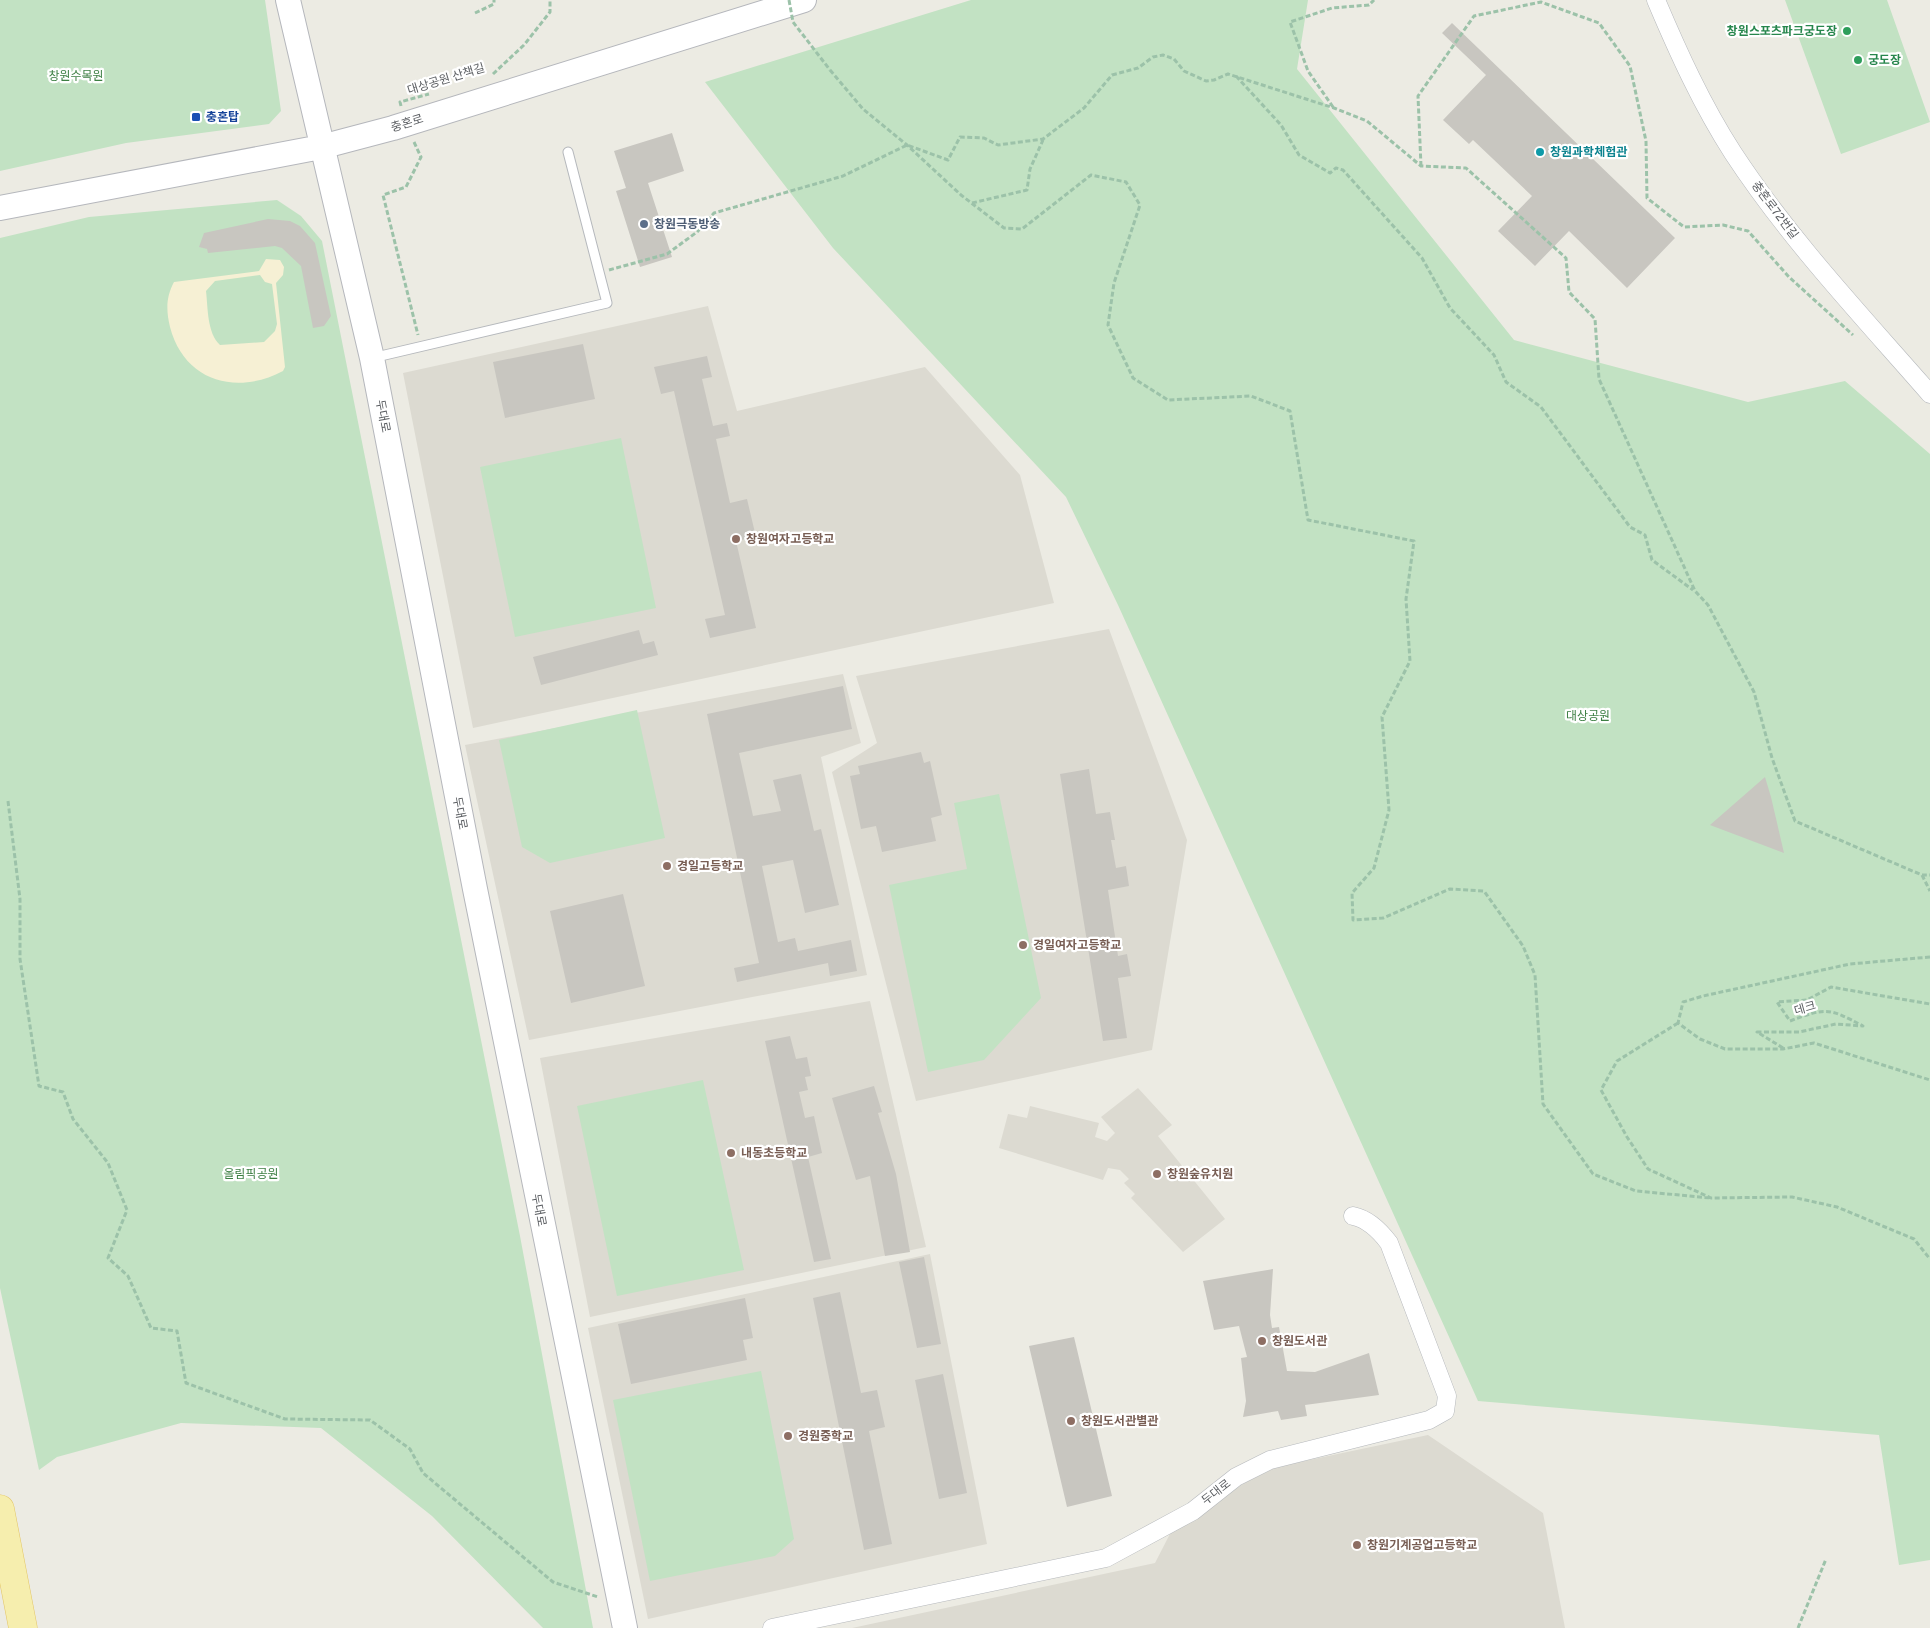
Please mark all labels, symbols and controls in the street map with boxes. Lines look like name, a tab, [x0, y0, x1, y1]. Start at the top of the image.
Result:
place label: 창원스포츠파크궁도장	[1727, 24, 1837, 40]
marker: 창원스포츠파크궁도장	[1841, 25, 1853, 37]
place label: 궁도장	[1868, 53, 1901, 69]
marker: 궁도장	[1852, 54, 1864, 66]
street label: 대상공원 산책길	[406, 61, 487, 99]
park label: 창원수목원	[48, 69, 104, 85]
place label: 충혼탑	[206, 110, 239, 126]
marker: 충혼탑	[190, 111, 202, 123]
street label: 충혼로	[389, 111, 425, 136]
place label: 창원과학체험관	[1550, 145, 1627, 161]
marker: 창원과학체험관	[1534, 146, 1546, 158]
street label: 충혼로72번길	[1747, 178, 1801, 243]
place label: 창원극동방송	[654, 217, 720, 233]
marker: 창원극동방송	[638, 218, 650, 230]
street label: 두대로	[371, 398, 393, 434]
place label: 창원여자고등학교	[746, 532, 834, 548]
marker: 창원여자고등학교	[730, 533, 742, 545]
park label: 대상공원	[1566, 709, 1610, 725]
street label: 두대로	[448, 795, 470, 831]
place label: 경일고등학교	[677, 859, 743, 875]
marker: 경일고등학교	[661, 860, 673, 872]
place label: 경일여자고등학교	[1033, 938, 1121, 954]
marker: 경일여자고등학교	[1017, 939, 1029, 951]
street label: 데크	[1792, 998, 1818, 1020]
place label: 내동초등학교	[741, 1146, 807, 1162]
marker: 내동초등학교	[725, 1147, 737, 1159]
park label: 올림픽공원	[223, 1167, 279, 1183]
place label: 창원숲유치원	[1167, 1167, 1233, 1183]
marker: 창원숲유치원	[1151, 1168, 1163, 1180]
street label: 두대로	[527, 1192, 549, 1228]
place label: 창원도서관	[1272, 1334, 1327, 1350]
marker: 창원도서관	[1256, 1335, 1268, 1347]
place label: 창원도서관별관	[1081, 1414, 1158, 1430]
marker: 창원도서관별관	[1065, 1415, 1077, 1427]
place label: 경원중학교	[798, 1429, 853, 1445]
marker: 경원중학교	[782, 1430, 794, 1442]
street label: 두대로	[1199, 1476, 1235, 1509]
place label: 창원기계공업고등학교	[1367, 1538, 1477, 1554]
marker: 창원기계공업고등학교	[1351, 1539, 1363, 1551]

